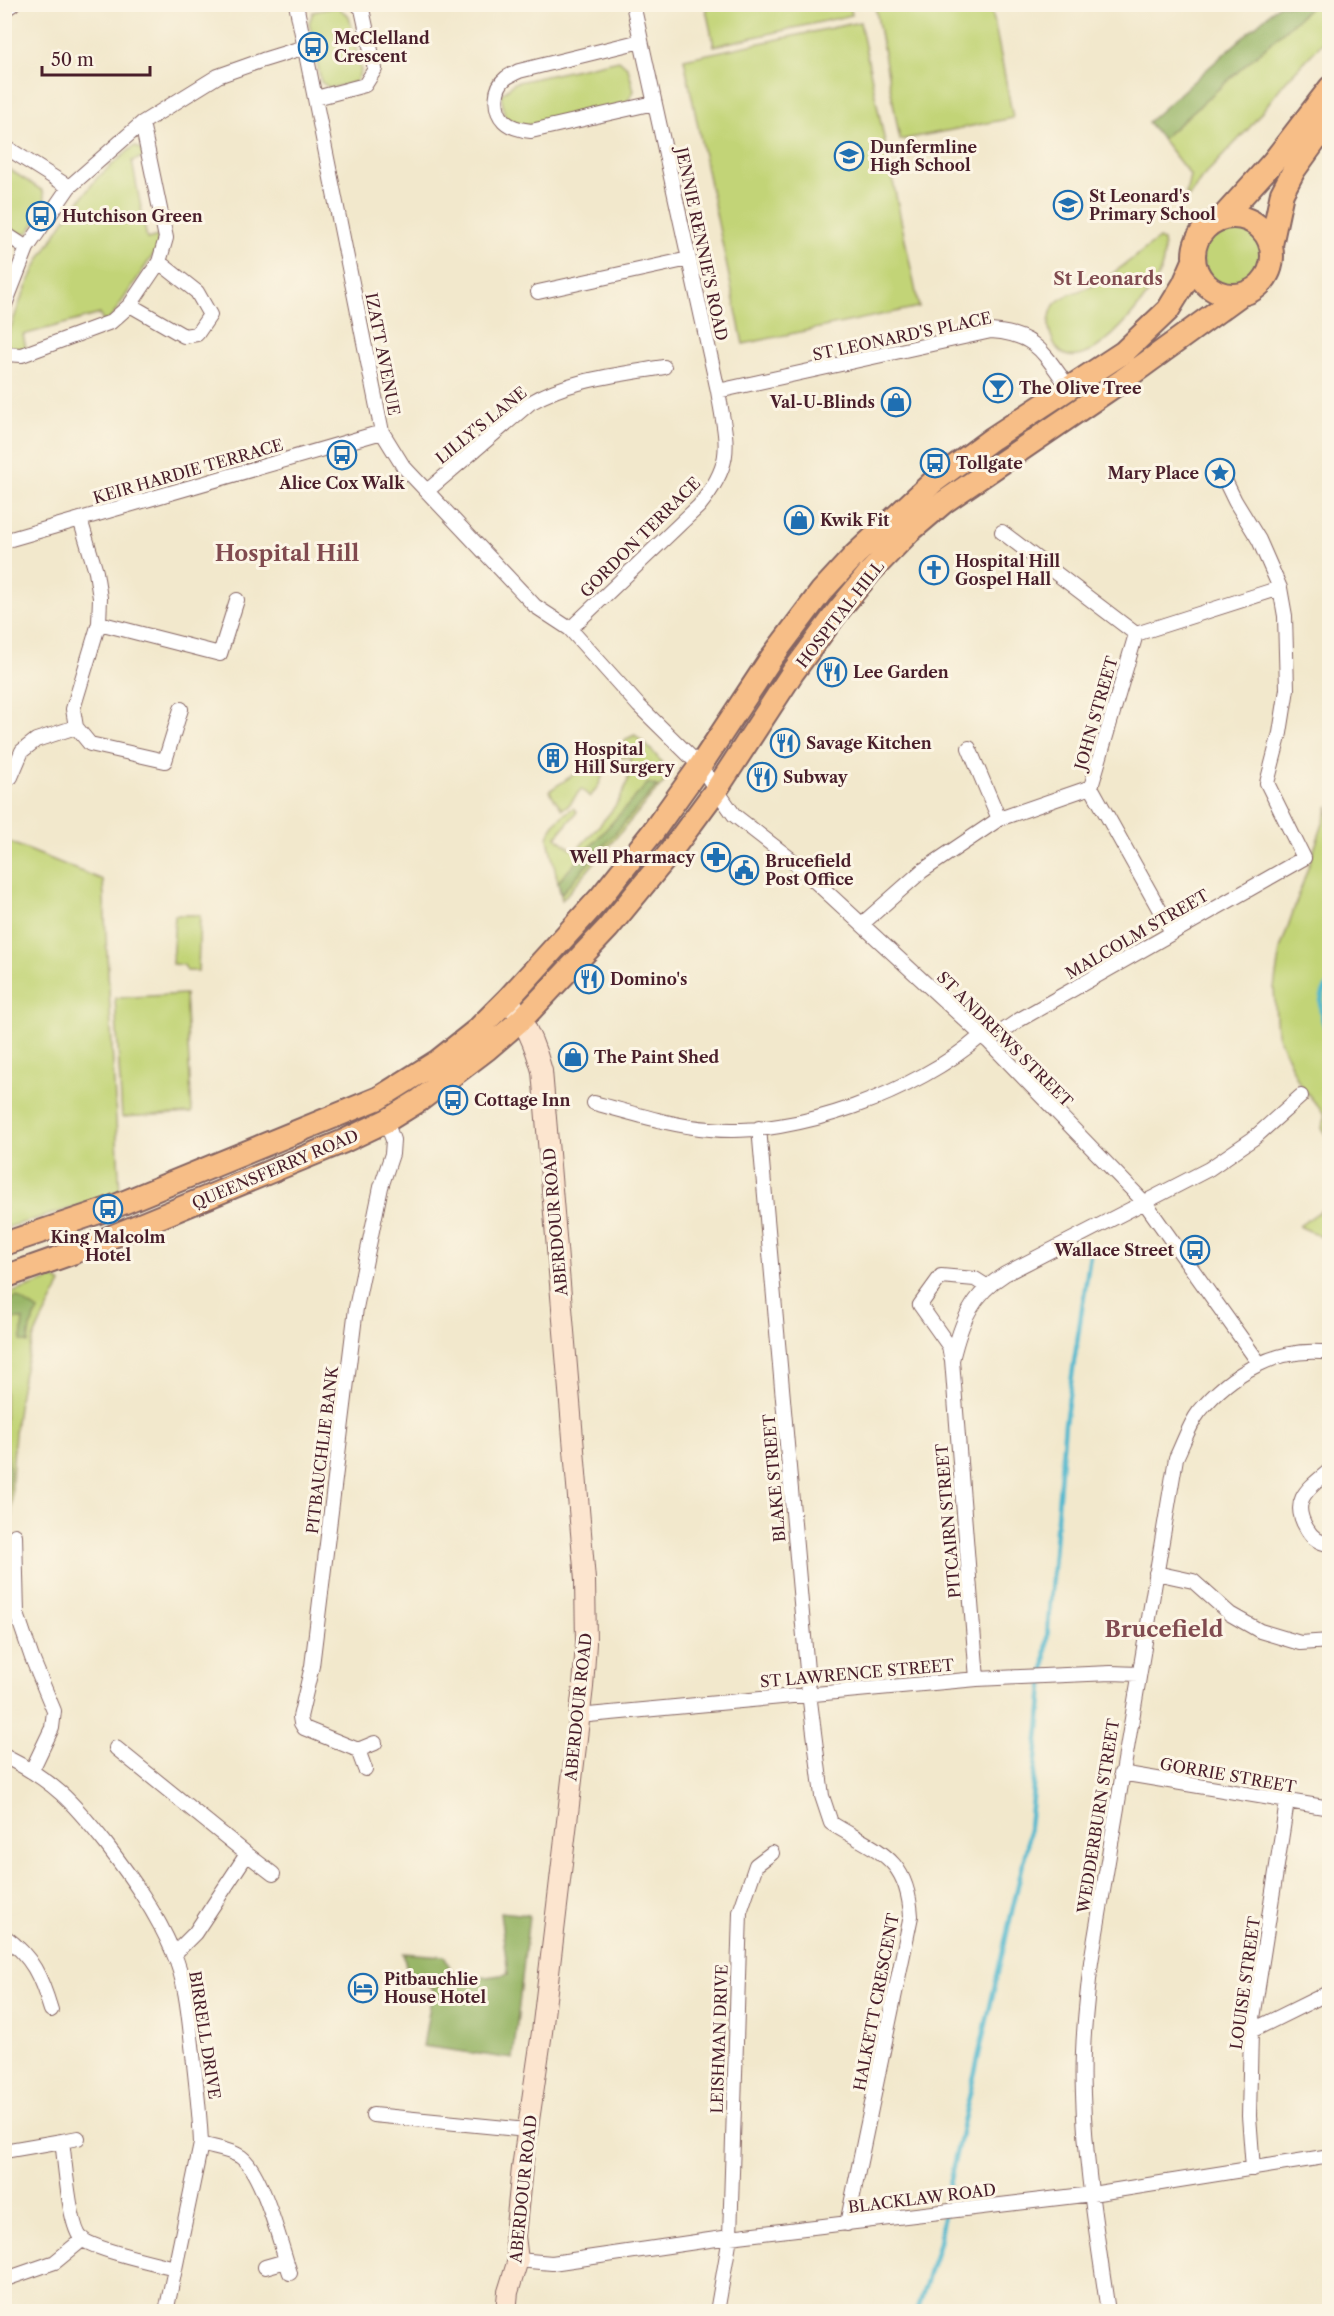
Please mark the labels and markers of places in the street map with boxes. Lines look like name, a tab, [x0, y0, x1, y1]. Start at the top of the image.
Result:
place label: McClelland Crescent	[334, 28, 430, 66]
bus stop icon: McClelland Crescent	[297, 31, 329, 63]
place label: Dunfermline High School	[870, 137, 978, 175]
school or university icon: Dunfermline High School	[833, 140, 865, 172]
place label: St Leonard's Primary School	[1089, 186, 1216, 224]
school or university icon: St Leonard's Primary School	[1052, 189, 1084, 221]
bus stop icon: Hutchison Green	[25, 200, 57, 232]
place label: Hutchison Green	[62, 206, 203, 226]
bar icon: The Olive Tree	[982, 372, 1014, 404]
place label: The Olive Tree	[1019, 378, 1142, 398]
shop icon: Val-U-Blinds	[880, 386, 912, 418]
place label: Val-U-Blinds	[769, 392, 875, 412]
bus stop icon: Alice Cox Walk	[326, 439, 358, 471]
bus stop icon: Tollgate	[919, 447, 951, 479]
place label: Tollgate	[956, 453, 1023, 473]
place icon: Mary Place	[1204, 457, 1236, 489]
place label: Mary Place	[1107, 463, 1199, 483]
place label: Alice Cox Walk	[278, 473, 405, 493]
shop icon: Kwik Fit	[783, 504, 815, 536]
place label: Kwik Fit	[820, 510, 890, 530]
place label: Hospital Hill Gospel Hall	[955, 551, 1061, 589]
church icon: Hospital Hill Gospel Hall	[918, 554, 950, 586]
restaurant icon: Lee Garden	[816, 656, 848, 688]
place label: Lee Garden	[853, 662, 949, 682]
restaurant icon: Savage Kitchen	[769, 727, 801, 759]
place label: Savage Kitchen	[806, 733, 932, 753]
place label: Hospital Hill Surgery	[574, 739, 676, 777]
building icon: Hospital Hill Surgery	[537, 742, 569, 774]
restaurant icon: Subway	[746, 761, 778, 793]
place label: Subway	[783, 767, 849, 787]
pharmacy icon: Well Pharmacy	[700, 841, 732, 873]
place label: Well Pharmacy	[569, 847, 696, 867]
place label: Brucefield Post Office	[765, 851, 854, 889]
public building icon: Brucefield Post Office	[728, 854, 760, 886]
restaurant icon: Domino's	[573, 963, 605, 995]
place label: Domino's	[610, 969, 687, 989]
shop icon: The Paint Shed	[557, 1041, 589, 1073]
place label: The Paint Shed	[594, 1047, 720, 1067]
bus stop icon: Cottage Inn	[437, 1084, 469, 1116]
place label: Cottage Inn	[474, 1090, 571, 1110]
bus stop icon: King Malcolm Hotel	[92, 1193, 124, 1225]
place label: King Malcolm Hotel	[50, 1227, 166, 1265]
bus stop icon: Wallace Street	[1179, 1234, 1211, 1266]
place label: Wallace Street	[1053, 1240, 1175, 1260]
place label: Pitbauchlie House Hotel	[384, 1969, 486, 2007]
hotel icon: Pitbauchlie House Hotel	[347, 1972, 379, 2004]

